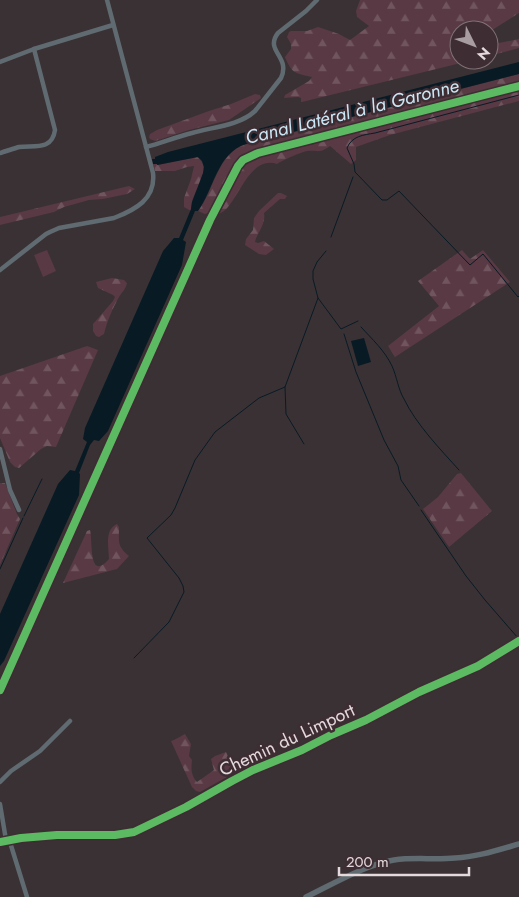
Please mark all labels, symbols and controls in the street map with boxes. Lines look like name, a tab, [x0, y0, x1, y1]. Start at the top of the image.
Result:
north arrow	[449, 20, 499, 70]
text: N	[473, 43, 495, 65]
water label: Canal Latéral à la Garonne	[242, 72, 462, 151]
street label: Chemin du Limport	[215, 697, 360, 783]
scale bar	[339, 844, 469, 876]
text: 200 m	[346, 851, 389, 873]

